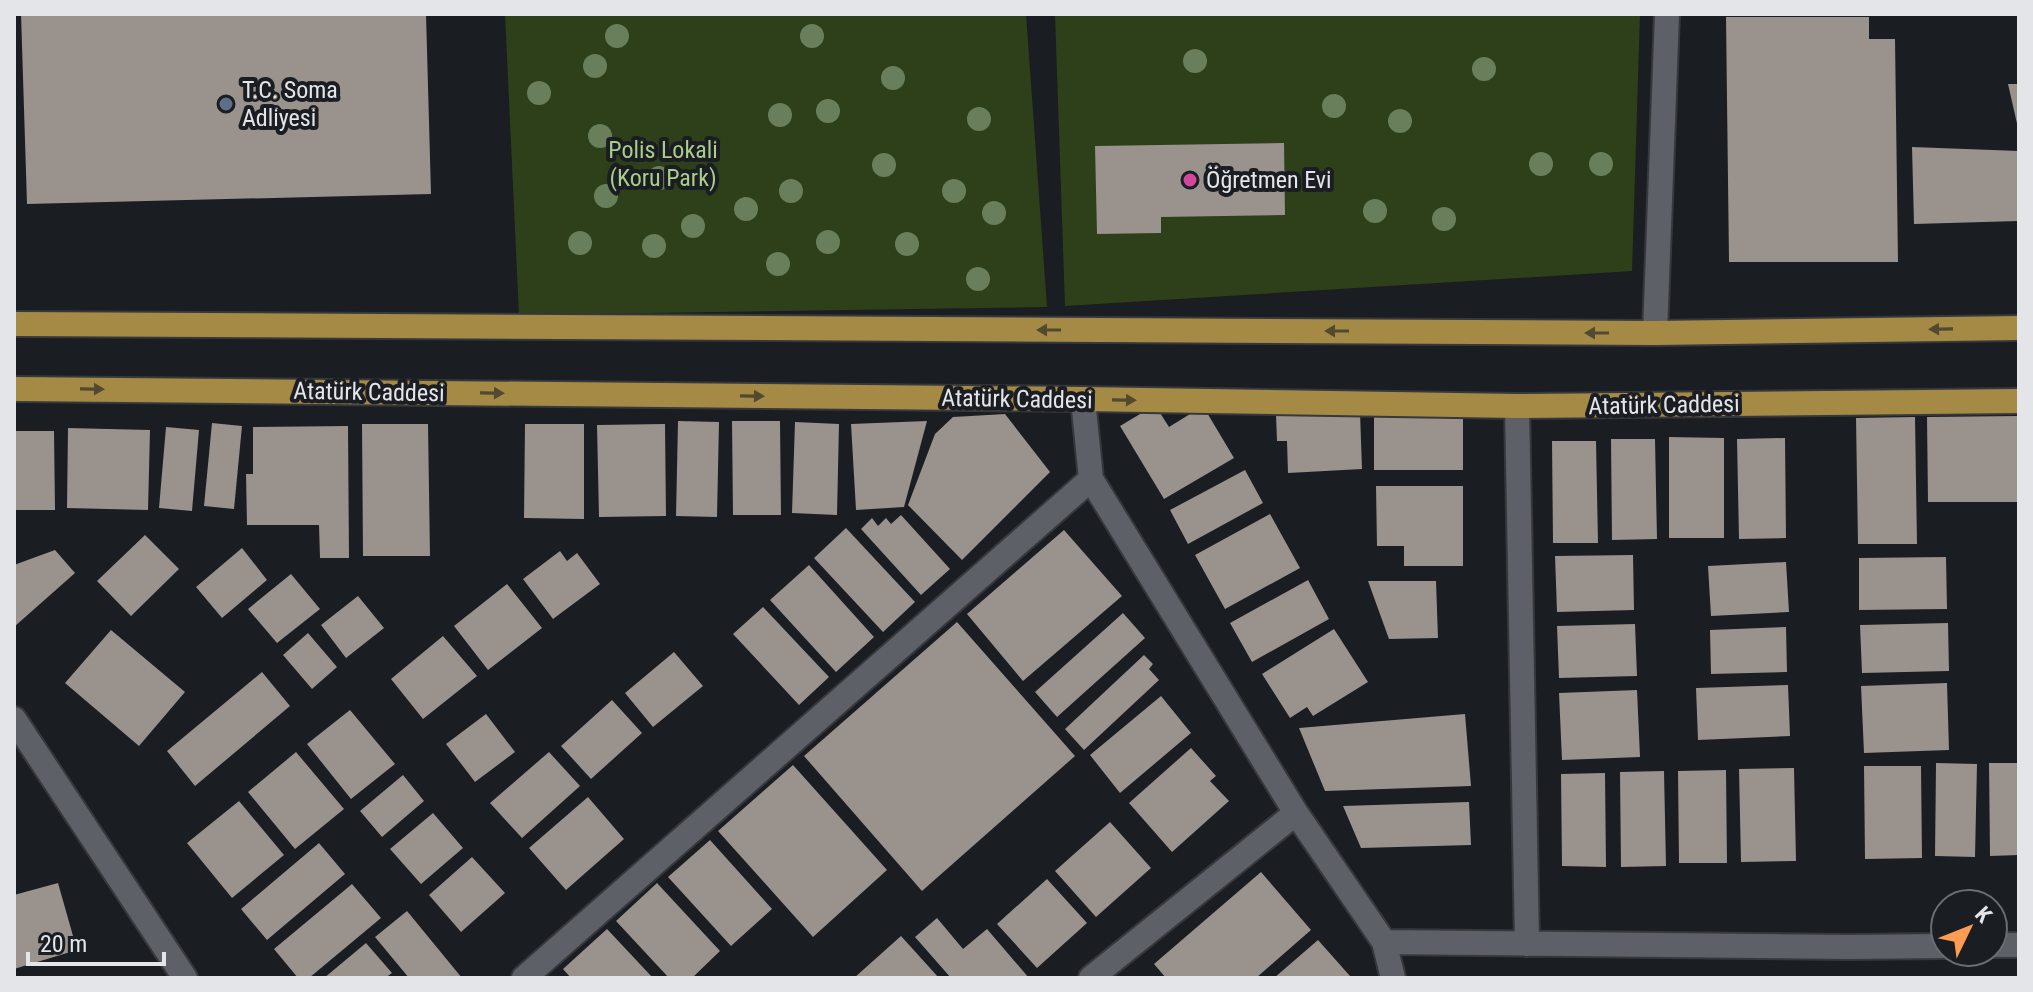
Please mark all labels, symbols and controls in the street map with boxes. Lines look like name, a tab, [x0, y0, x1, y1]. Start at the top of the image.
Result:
place label: T.C. Soma Adliyesi	[242, 76, 338, 132]
marker: T.C. Soma Adliyesi	[217, 95, 235, 113]
park label: Polis Lokali (Koru Park)	[608, 136, 718, 192]
place label: Öğretmen Evi	[1206, 166, 1332, 194]
marker: Öğretmen Evi	[1181, 171, 1199, 189]
one-way arrow	[1928, 322, 1953, 335]
one-way arrow	[1036, 323, 1061, 336]
one-way arrow	[1324, 325, 1349, 337]
one-way arrow	[1584, 327, 1609, 339]
street label: Atatürk Caddesi	[293, 377, 445, 407]
one-way arrow	[80, 383, 105, 396]
street label: Atatürk Caddesi	[941, 384, 1093, 414]
one-way arrow	[480, 387, 505, 400]
one-way arrow	[740, 390, 765, 402]
street label: Atatürk Caddesi	[1588, 390, 1740, 420]
one-way arrow	[1112, 394, 1137, 406]
north arrow	[1929, 888, 2009, 968]
text: K	[1970, 902, 1997, 928]
scale bar	[28, 916, 164, 966]
text: 20 m	[40, 930, 87, 958]

